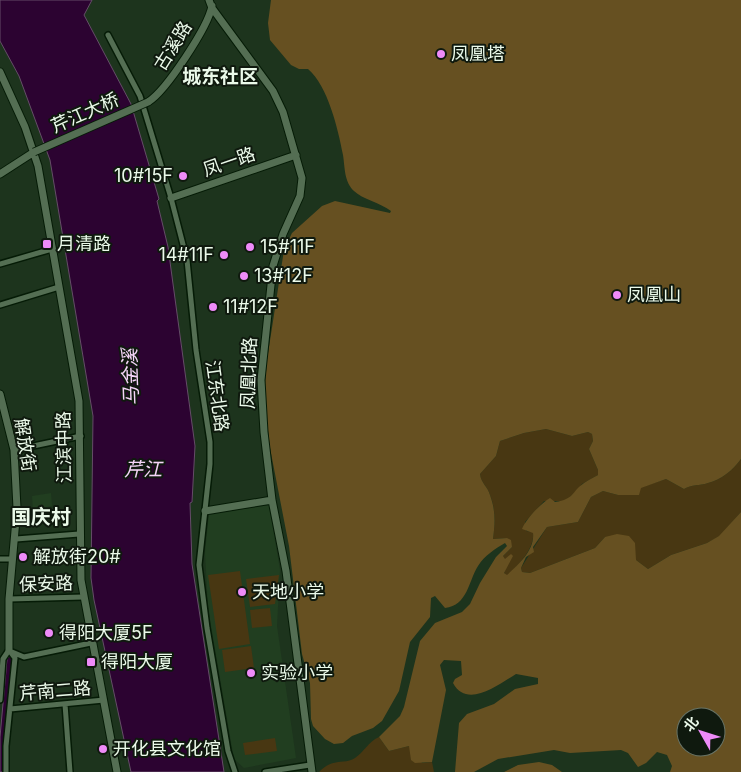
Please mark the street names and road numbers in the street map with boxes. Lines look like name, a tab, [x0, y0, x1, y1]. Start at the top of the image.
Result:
street label: 古溪路	[149, 17, 196, 74]
street label: 芹江大桥	[48, 88, 122, 137]
street label: 凤一路	[200, 143, 258, 180]
street label: 凤凰北路	[237, 337, 260, 409]
street label: 江东北路	[202, 359, 233, 433]
street label: 江滨中路	[52, 411, 75, 483]
street label: 解放街	[11, 417, 40, 473]
street label: 保安路	[19, 572, 73, 595]
street label: 芹南二路	[18, 677, 92, 704]

